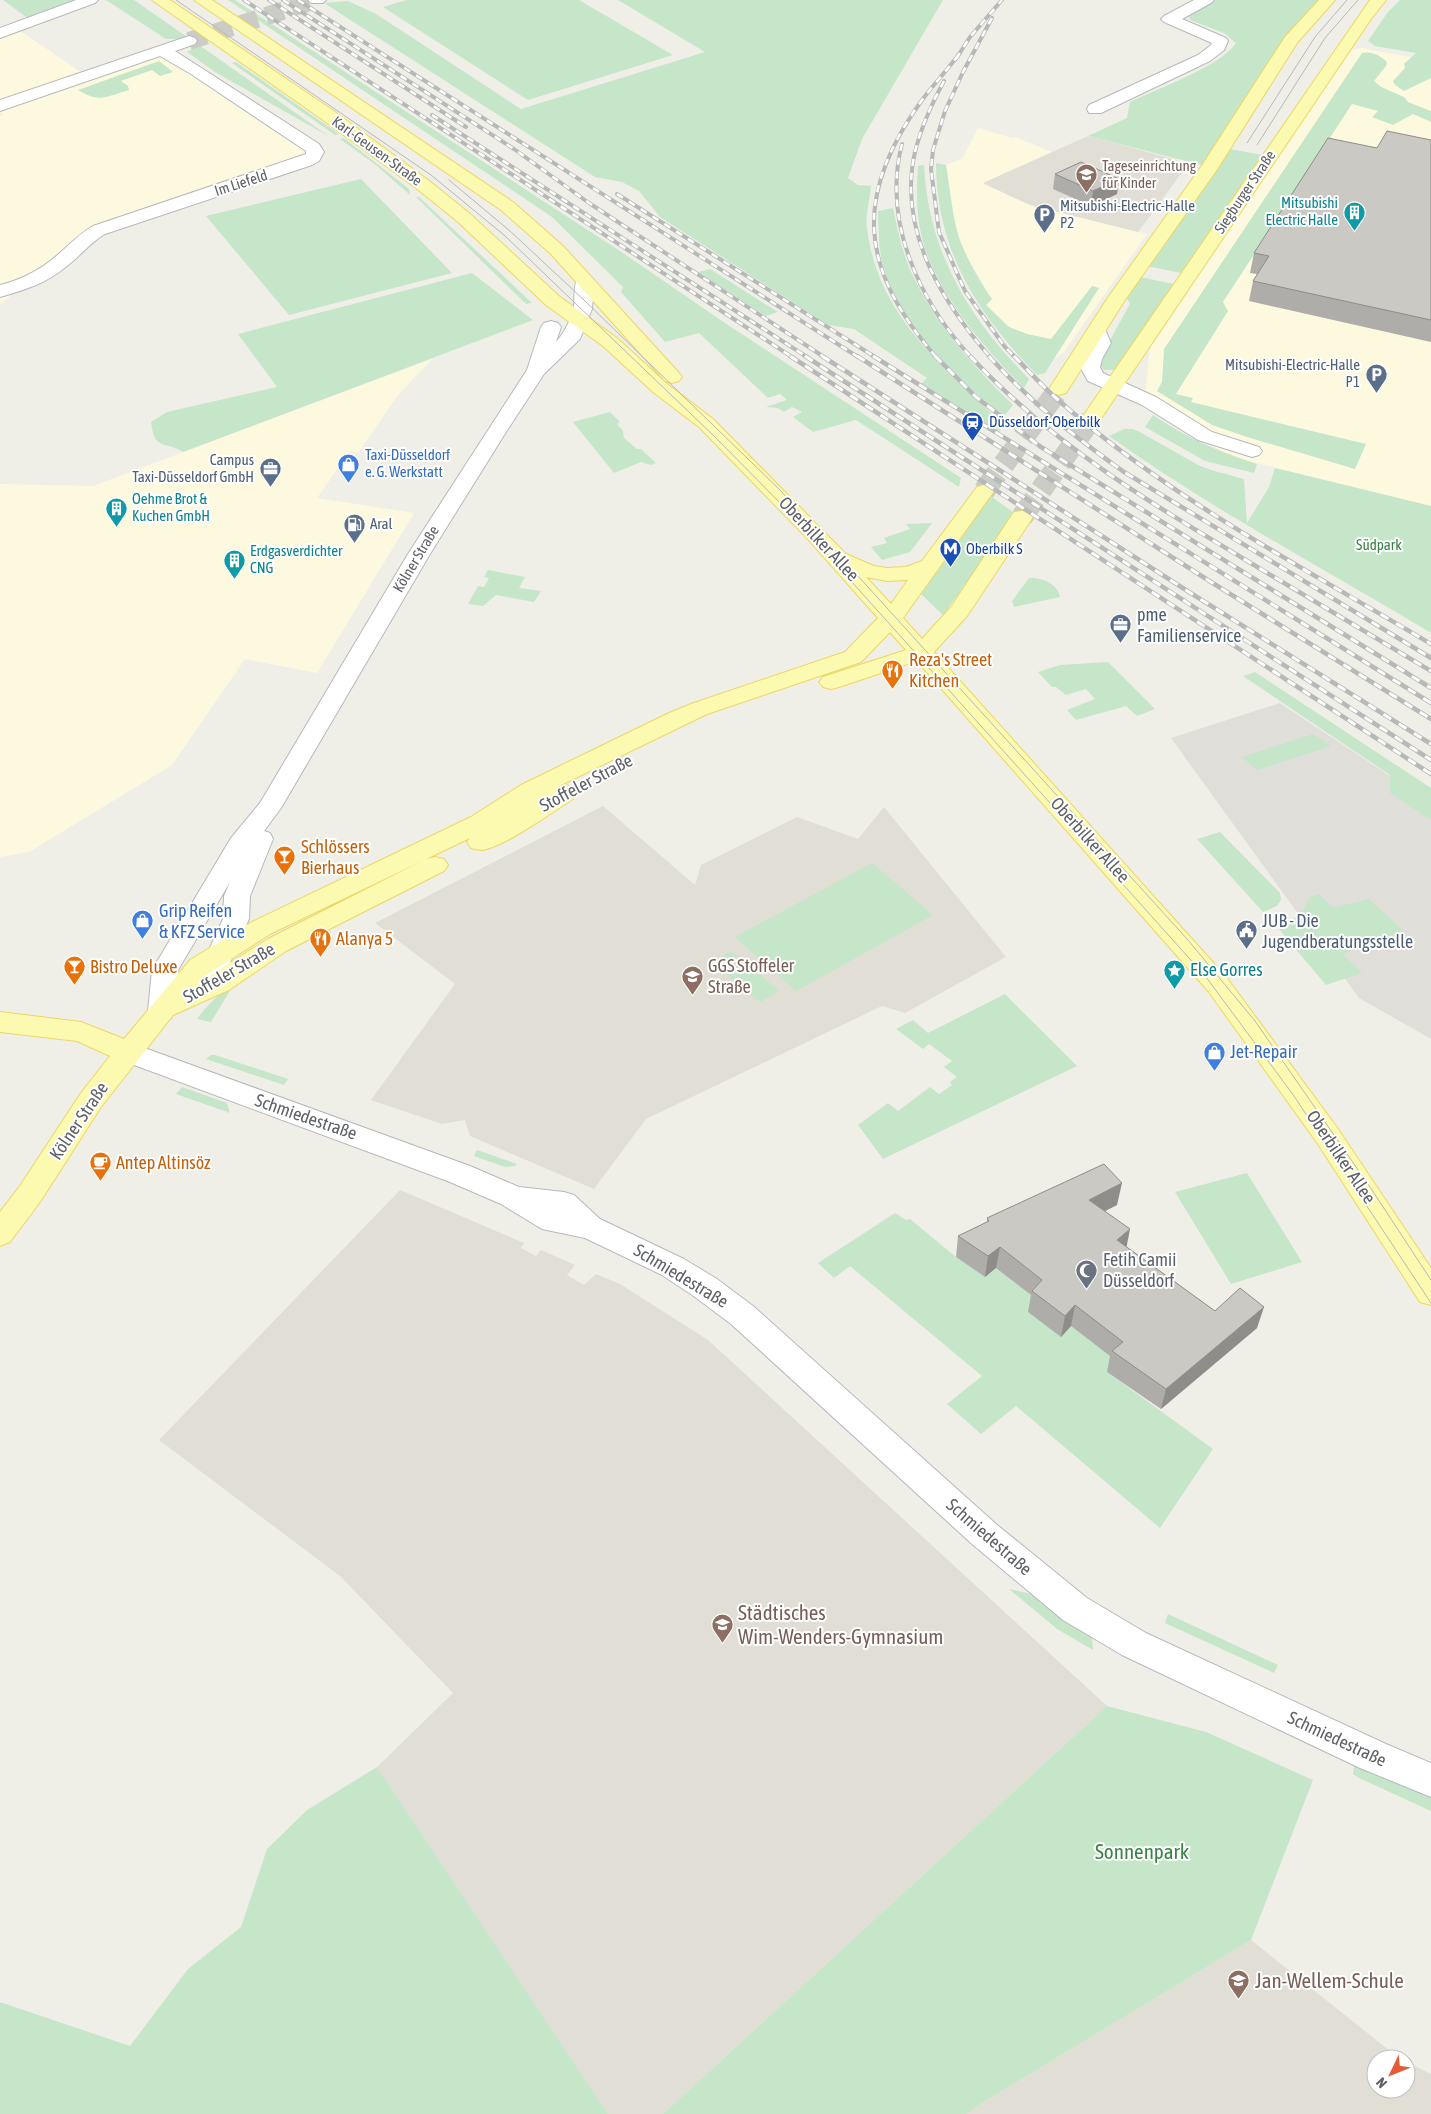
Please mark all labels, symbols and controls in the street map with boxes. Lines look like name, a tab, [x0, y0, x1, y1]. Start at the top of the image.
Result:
street label: Karl-Geusen-Straße	[329, 112, 426, 189]
street label: Siegburger Straße	[1211, 147, 1279, 236]
place label: Tageseinrichtung für Kinder	[1102, 157, 1197, 191]
school or university icon: Tageseinrichtung für Kinder	[1074, 163, 1098, 194]
street label: Im Liefeld	[212, 166, 269, 199]
place label: Mitsubishi Electric Halle	[1265, 194, 1338, 228]
place label: Mitsubishi-Electric-Halle P2	[1060, 197, 1195, 231]
building icon: Mitsubishi Electric Halle	[1342, 200, 1366, 231]
parking icon: Mitsubishi-Electric-Halle P2	[1032, 203, 1056, 234]
place label: Mitsubishi-Electric-Halle P1	[1225, 356, 1360, 390]
parking icon: Mitsubishi-Electric-Halle P1	[1364, 362, 1388, 393]
station icon: Düsseldorf-Oberbilk	[961, 410, 985, 441]
place label: Düsseldorf-Oberbilk	[989, 413, 1101, 430]
place label: Taxi-Düsseldorf e. G. Werkstatt	[365, 446, 450, 480]
place label: Campus Taxi-Düsseldorf GmbH	[132, 451, 254, 485]
shop icon: Taxi-Düsseldorf e. G. Werkstatt	[337, 452, 361, 483]
office icon: Campus Taxi-Düsseldorf GmbH	[258, 457, 282, 488]
place label: Oehme Brot & Kuchen GmbH	[132, 490, 210, 524]
street label: Oberbilker Allee	[775, 492, 864, 585]
building icon: Oehme Brot & Kuchen GmbH	[104, 496, 128, 527]
fuel station icon: Aral	[342, 512, 366, 543]
place label: Aral	[370, 515, 392, 532]
street label: Kölner Straße	[389, 522, 442, 595]
park label: Südpark	[1356, 536, 1402, 553]
metro station icon: Oberbilk S	[938, 537, 962, 568]
place label: Oberbilk S	[966, 540, 1023, 557]
place label: Erdgasverdichter CNG	[250, 542, 343, 576]
building icon: Erdgasverdichter CNG	[222, 548, 246, 579]
place label: pme Familienservice	[1137, 604, 1241, 646]
office icon: pme Familienservice	[1109, 613, 1133, 644]
place label: Reza's Street Kitchen	[909, 649, 992, 691]
restaurant icon: Reza's Street Kitchen	[881, 658, 905, 689]
street label: Stoffeler Straße	[536, 749, 636, 816]
street label: Oberbilker Allee	[1046, 793, 1134, 887]
place label: Schlössers Bierhaus	[301, 836, 370, 878]
bar icon: Schlössers Bierhaus	[273, 845, 297, 876]
place label: Grip Reifen & KFZ Service	[159, 900, 245, 942]
shop icon: Grip Reifen & KFZ Service	[131, 909, 155, 940]
place label: JUB - Die Jugendberatungsstelle	[1262, 910, 1413, 952]
public building icon: JUB - Die Jugendberatungsstelle	[1234, 919, 1258, 950]
restaurant icon: Alanya 5	[308, 927, 332, 958]
place label: Alanya 5	[336, 928, 393, 949]
street label: Stoffeler Straße	[179, 938, 278, 1007]
bar icon: Bistro Deluxe	[62, 955, 86, 986]
place label: GGS Stoffeler Straße	[708, 955, 795, 997]
place label: Bistro Deluxe	[90, 956, 177, 977]
place icon: Else Gorres	[1162, 958, 1186, 989]
place label: Else Gorres	[1190, 959, 1263, 980]
school or university icon: GGS Stoffeler Straße	[680, 964, 704, 995]
shop icon: Jet-Repair	[1202, 1040, 1226, 1071]
place label: Jet-Repair	[1230, 1041, 1298, 1062]
street label: Kölner Straße	[45, 1078, 112, 1164]
street label: Schmiedestraße	[252, 1089, 360, 1144]
street label: Oberbilker Allee	[1303, 1106, 1380, 1207]
cafe icon: Antep Altinsöz	[88, 1151, 112, 1182]
place label: Antep Altinsöz	[116, 1152, 211, 1173]
street label: Schmiedestraße	[630, 1239, 732, 1312]
place label: Fetih Camii Düsseldorf	[1103, 1249, 1176, 1291]
mosque icon: Fetih Camii Düsseldorf	[1075, 1258, 1099, 1289]
street label: Schmiedestraße	[942, 1494, 1036, 1579]
place label: Städtisches Wim-Wenders-Gymnasium	[738, 1600, 943, 1648]
school or university icon: Städtisches Wim-Wenders-Gymnasium	[710, 1613, 734, 1644]
street label: Schmiedestraße	[1285, 1707, 1390, 1771]
park label: Sonnenpark	[1095, 1839, 1189, 1863]
place label: Jan-Wellem-Schule	[1255, 1968, 1404, 1992]
school or university icon: Jan-Wellem-Schule	[1227, 1969, 1251, 2000]
north arrow	[1366, 2049, 1416, 2099]
text: N	[1373, 2074, 1390, 2091]

